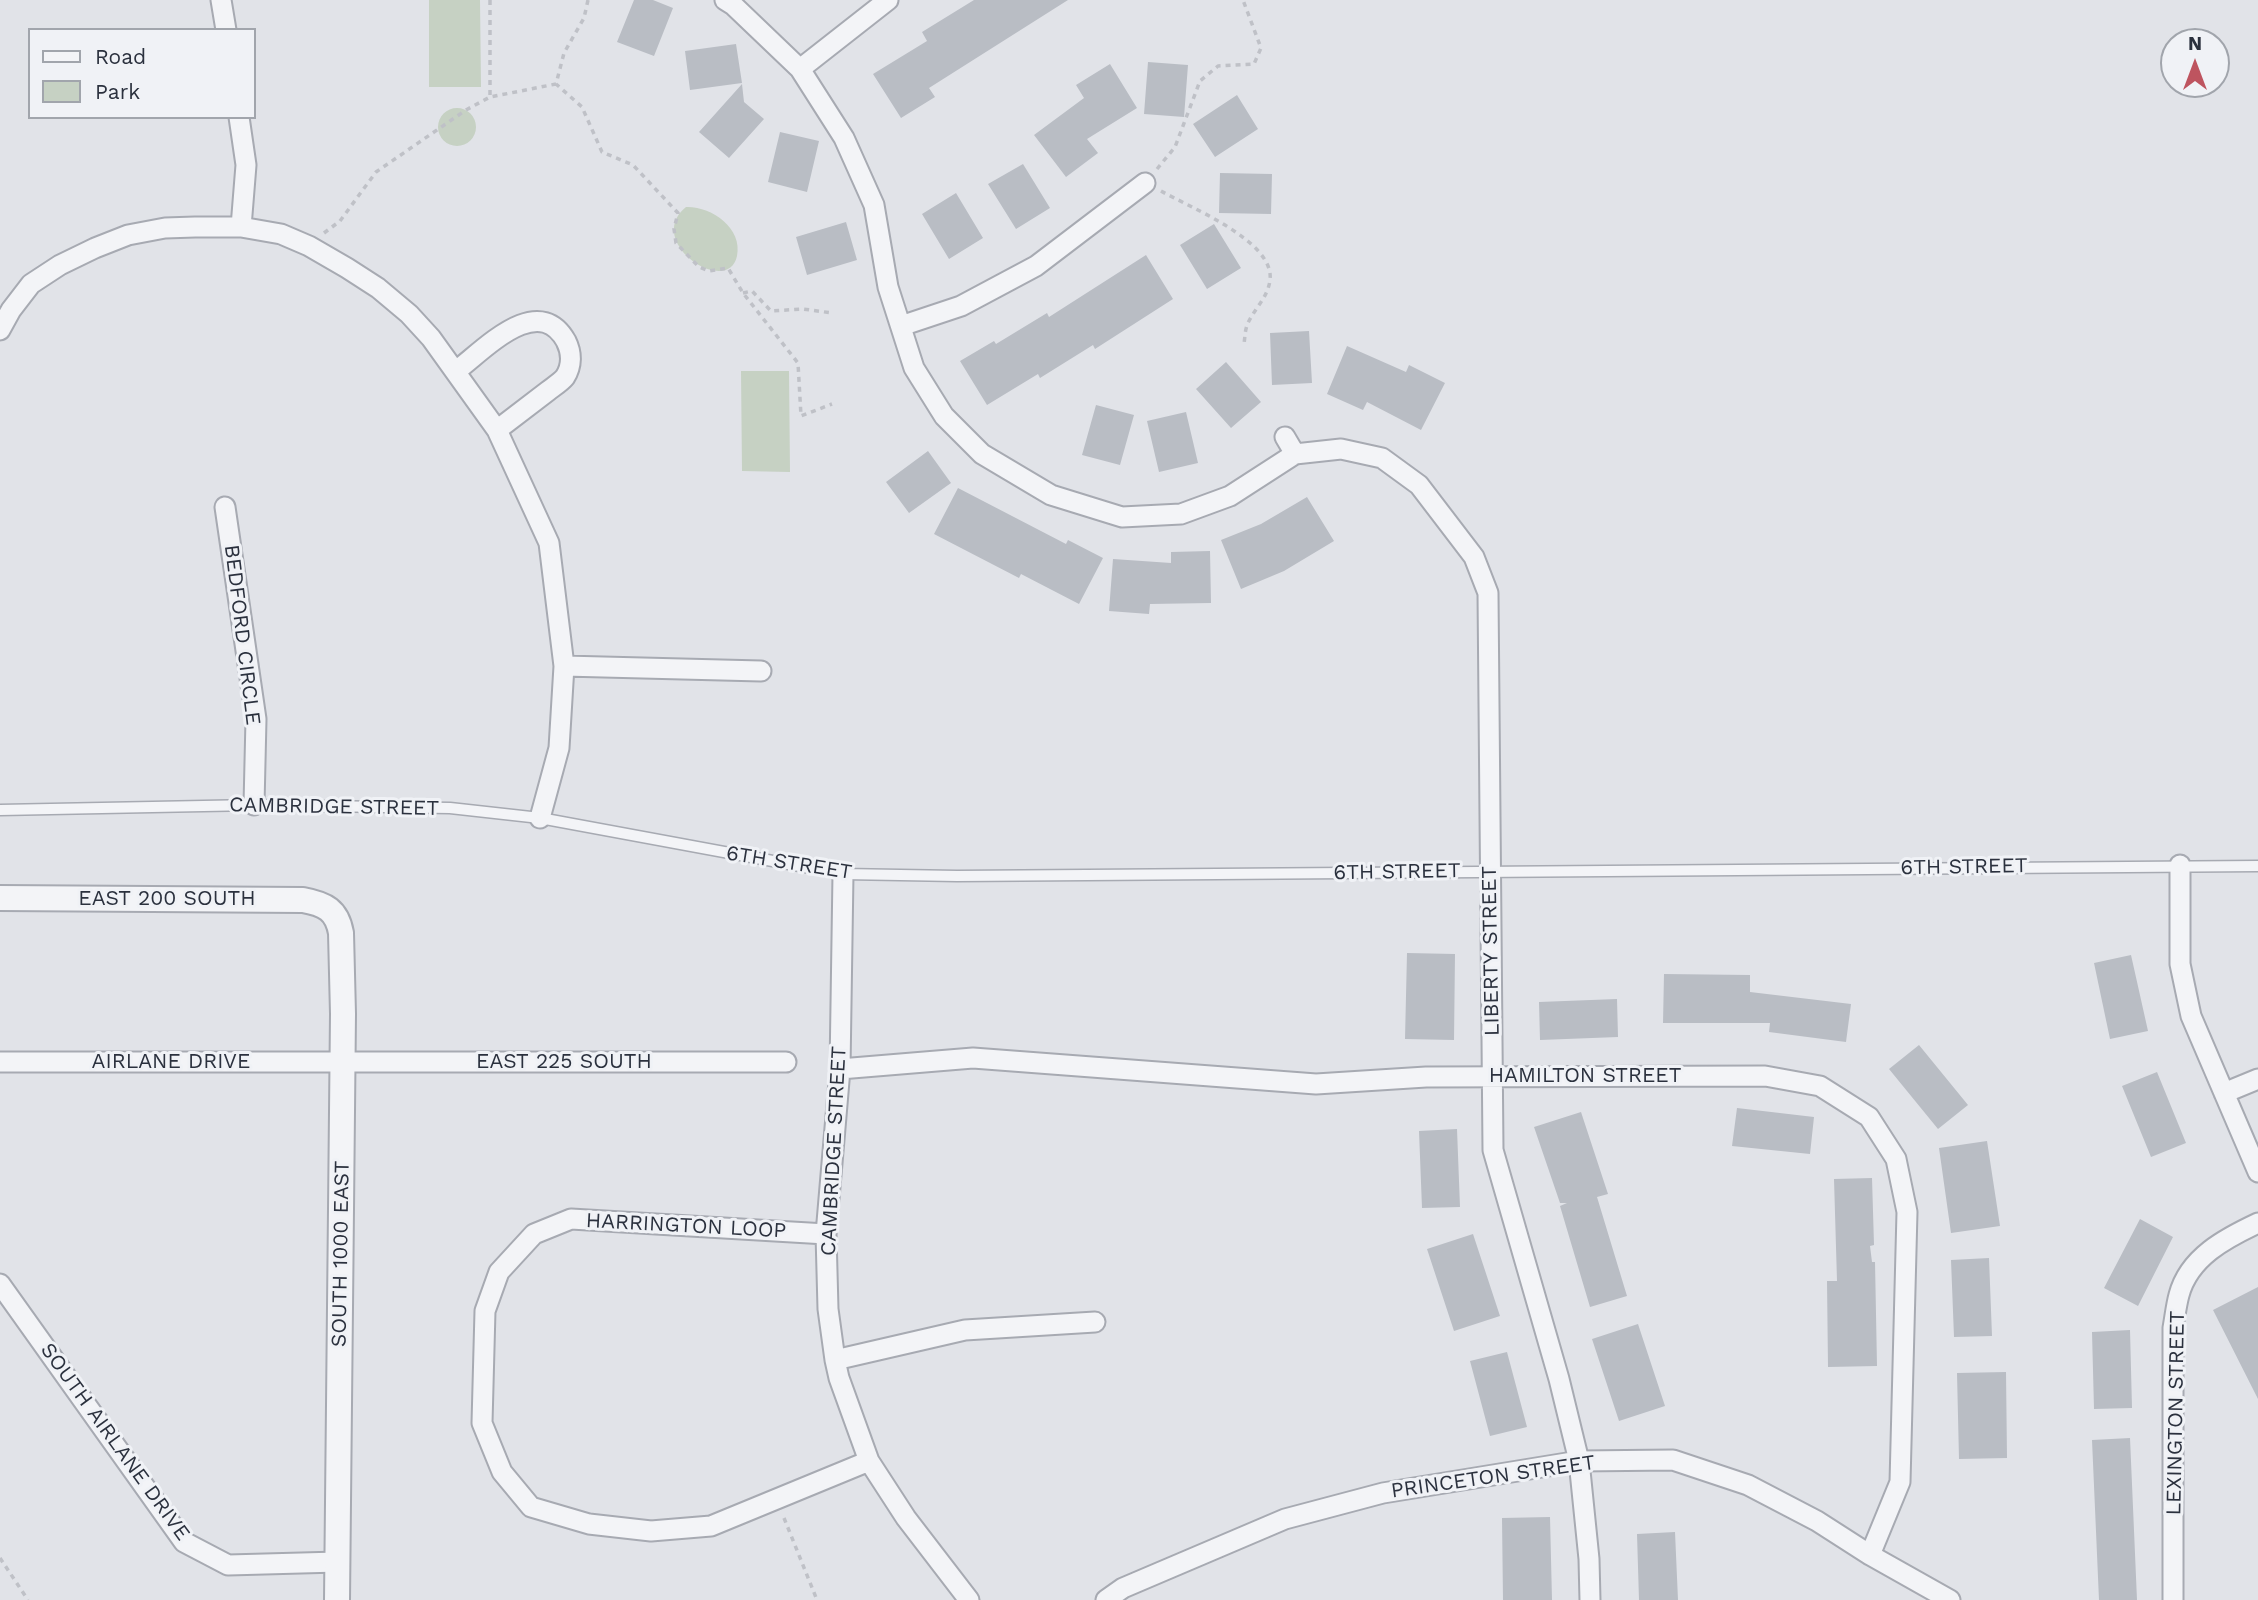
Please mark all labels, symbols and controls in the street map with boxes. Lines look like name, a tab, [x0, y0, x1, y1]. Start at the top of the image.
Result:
legend	[28, 28, 256, 119]
north arrow	[2160, 28, 2230, 98]
text: N	[2188, 32, 2202, 55]
text: Road	[95, 44, 146, 69]
text: Park	[95, 79, 140, 104]
street label: BEDFORD CIRCLE	[218, 543, 266, 727]
street label: CAMBRIDGE STREET	[229, 793, 439, 821]
street label: 6TH STREET	[724, 841, 854, 885]
street label: 6TH STREET	[1900, 853, 2028, 881]
street label: 6TH STREET	[1333, 858, 1461, 886]
street label: LIBERTY STREET	[1477, 866, 1505, 1036]
street label: EAST 200 SOUTH	[78, 886, 256, 912]
street label: CAMBRIDGE STREET	[816, 1046, 852, 1256]
street label: AIRLANE DRIVE	[92, 1049, 250, 1075]
street label: EAST 225 SOUTH	[476, 1049, 652, 1075]
street label: HAMILTON STREET	[1489, 1063, 1681, 1089]
street label: SOUTH 1000 EAST	[327, 1161, 355, 1347]
street label: HARRINGTON LOOP	[585, 1208, 787, 1244]
street label: LEXINGTON STREET	[2162, 1310, 2190, 1516]
street label: SOUTH AIRLANE DRIVE	[35, 1338, 195, 1546]
street label: PRINCETON STREET	[1389, 1450, 1597, 1504]

